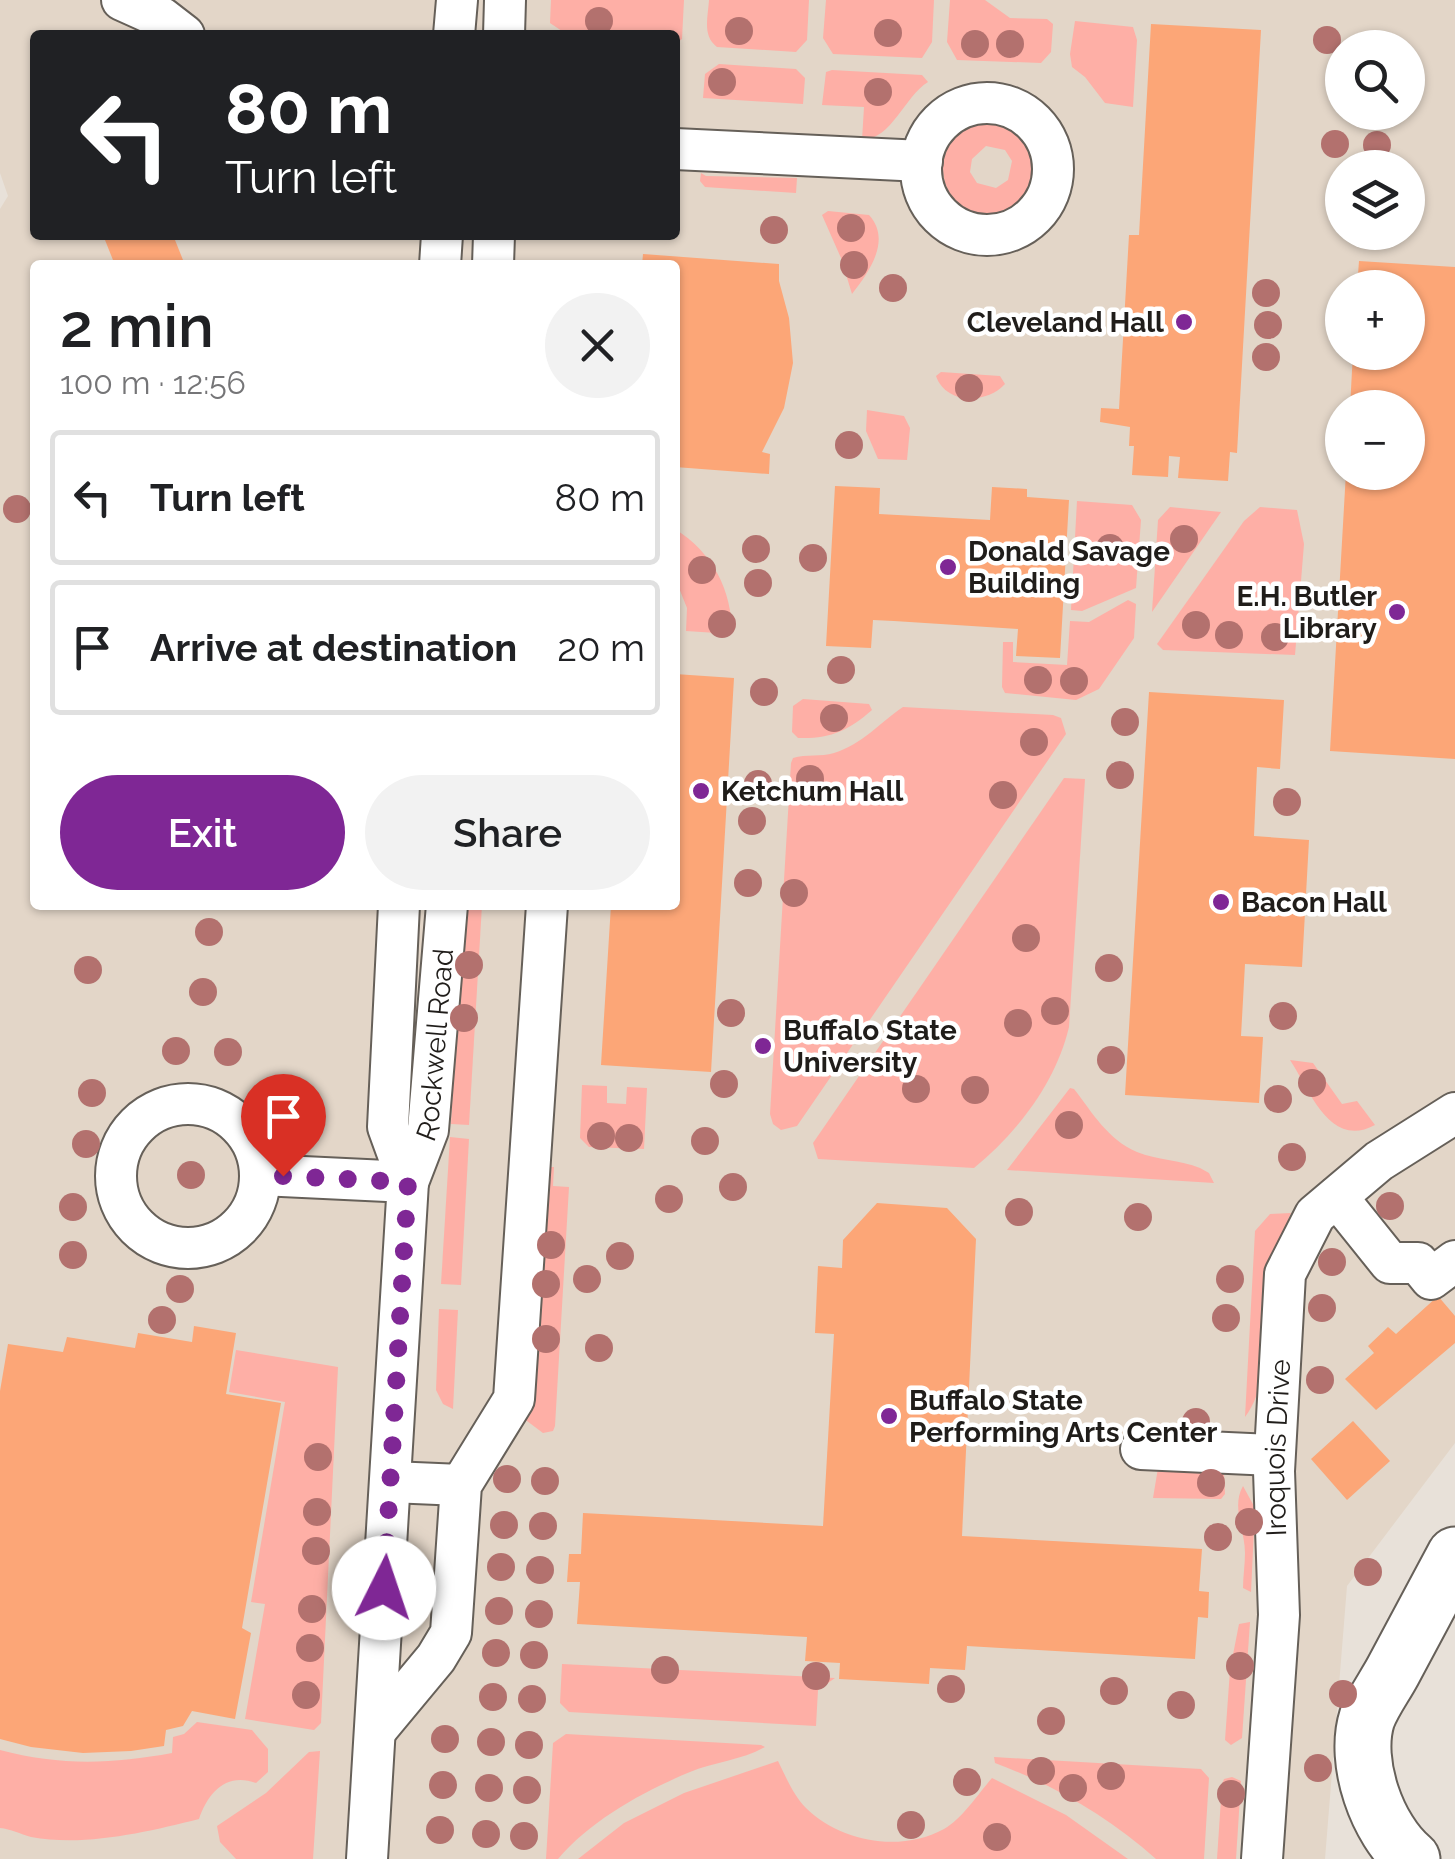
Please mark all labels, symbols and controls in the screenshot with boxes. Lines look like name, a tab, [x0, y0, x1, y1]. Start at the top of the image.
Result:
map controls	[1325, 30, 1425, 490]
button: search	[1325, 30, 1425, 130]
text: 80 m	[225, 67, 392, 149]
icon: left	[60, 70, 190, 200]
button: layers	[1325, 150, 1425, 250]
text: Turn left	[225, 151, 397, 204]
button: +	[1325, 270, 1425, 370]
text: 2 min	[60, 291, 214, 361]
button: close	[545, 293, 650, 398]
place label: Cleveland Hall	[967, 306, 1164, 339]
marker: Cleveland Hall	[1173, 311, 1195, 333]
text: 100 m · 12:56	[60, 364, 246, 401]
button: −	[1325, 390, 1425, 490]
icon: left	[65, 470, 120, 525]
text: Turn left	[150, 475, 305, 520]
text: 80 m	[555, 475, 645, 520]
place label: Donald Savage Building	[968, 535, 1170, 600]
marker: Donald Savage Building	[937, 556, 959, 578]
place label: E.H. Butler Library	[1237, 580, 1378, 645]
marker: E.H. Butler Library	[1386, 601, 1408, 623]
icon: arrive	[65, 620, 120, 675]
text: Arrive at destination	[150, 625, 517, 670]
text: 20 m	[557, 625, 645, 670]
button: Exit	[60, 775, 345, 890]
button: Share	[365, 775, 650, 890]
place label: Ketchum Hall	[721, 775, 903, 808]
marker: Ketchum Hall	[690, 780, 712, 802]
place label: Bacon Hall	[1241, 886, 1387, 919]
marker: Bacon Hall	[1210, 891, 1232, 913]
street label: Rockwell Road	[409, 947, 460, 1145]
place label: Buffalo State University	[783, 1014, 957, 1079]
marker: Buffalo State University	[752, 1035, 774, 1057]
pin	[241, 1074, 326, 1177]
icon: arrive	[256, 1089, 311, 1144]
street label: Iroquois Drive	[1257, 1358, 1297, 1537]
place label: Buffalo State Performing Arts Center	[909, 1384, 1218, 1449]
marker: Buffalo State Performing Arts Center	[878, 1405, 900, 1427]
position arrow	[332, 1536, 436, 1640]

